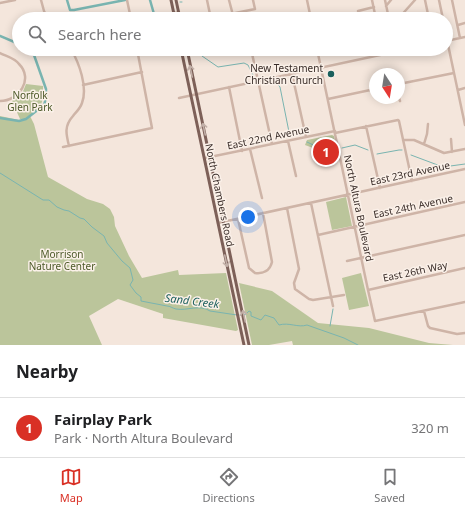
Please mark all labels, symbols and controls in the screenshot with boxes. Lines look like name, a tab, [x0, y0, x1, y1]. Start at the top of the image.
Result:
search box	[12, 12, 453, 56]
icon: search	[26, 23, 48, 45]
text: Search here	[58, 24, 141, 44]
place label: New Testament Christian Church	[245, 61, 323, 87]
one-way arrow	[187, 65, 195, 78]
north arrow	[369, 68, 405, 104]
marker: New Testament Christian Church	[326, 69, 336, 79]
park label: Norfolk Glen Park	[7, 88, 53, 114]
street label: East 22nd Avenue	[226, 121, 311, 153]
one-way arrow	[199, 123, 207, 136]
pin: 1	[313, 137, 339, 167]
street label: North Chambers Road	[202, 142, 238, 248]
street label: North Altura Boulevard	[341, 153, 377, 263]
street label: East 23rd Avenue	[369, 158, 452, 188]
street label: East 24th Avenue	[372, 191, 454, 221]
your location	[238, 207, 258, 227]
park label: Morrison Nature Center	[29, 247, 95, 273]
one-way arrow	[223, 254, 231, 267]
street label: East 26th Way	[381, 257, 450, 285]
water label: Sand Creek	[164, 290, 221, 311]
one-way arrow	[239, 310, 247, 323]
text: Nearby	[16, 360, 78, 383]
text: Fairplay Park	[54, 409, 152, 429]
text: 1	[25, 419, 33, 437]
text: 320 m	[411, 419, 449, 437]
text: Park · North Altura Boulevard	[54, 429, 233, 447]
tab: Map	[60, 466, 83, 505]
tab: Directions	[202, 466, 255, 505]
tab: Saved	[374, 466, 405, 505]

